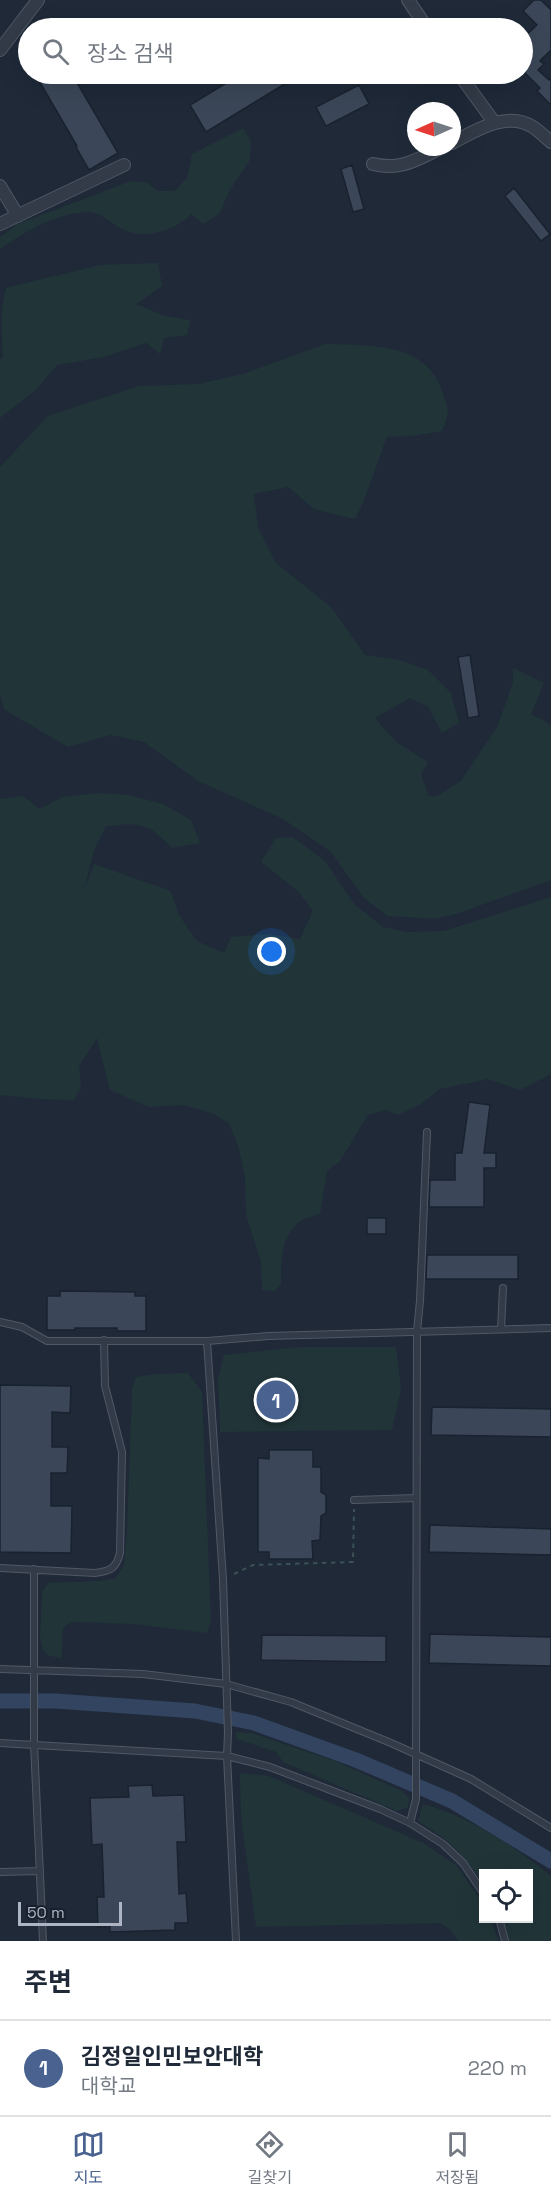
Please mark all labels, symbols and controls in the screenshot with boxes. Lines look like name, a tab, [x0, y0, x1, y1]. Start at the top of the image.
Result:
search box	[18, 18, 533, 84]
icon: search	[39, 35, 72, 68]
text: 장소 검색	[87, 39, 174, 67]
north arrow	[407, 102, 461, 156]
your location	[257, 937, 286, 966]
pin: 1	[256, 1378, 296, 1422]
map controls	[479, 1869, 533, 1923]
button: locate	[479, 1869, 533, 1923]
scale bar	[18, 1899, 122, 1926]
text: 50 m	[27, 1902, 65, 1923]
text: 주변	[24, 1965, 72, 1999]
text: 김정일인민보안대학	[81, 2042, 263, 2070]
text: 1	[39, 2055, 48, 2081]
text: 220 m	[468, 2055, 527, 2081]
text: 대학교	[81, 2073, 136, 2099]
tab: 지도	[72, 2128, 105, 2188]
tab: 길찾기	[248, 2128, 292, 2188]
tab: 저장됨	[435, 2128, 479, 2188]

